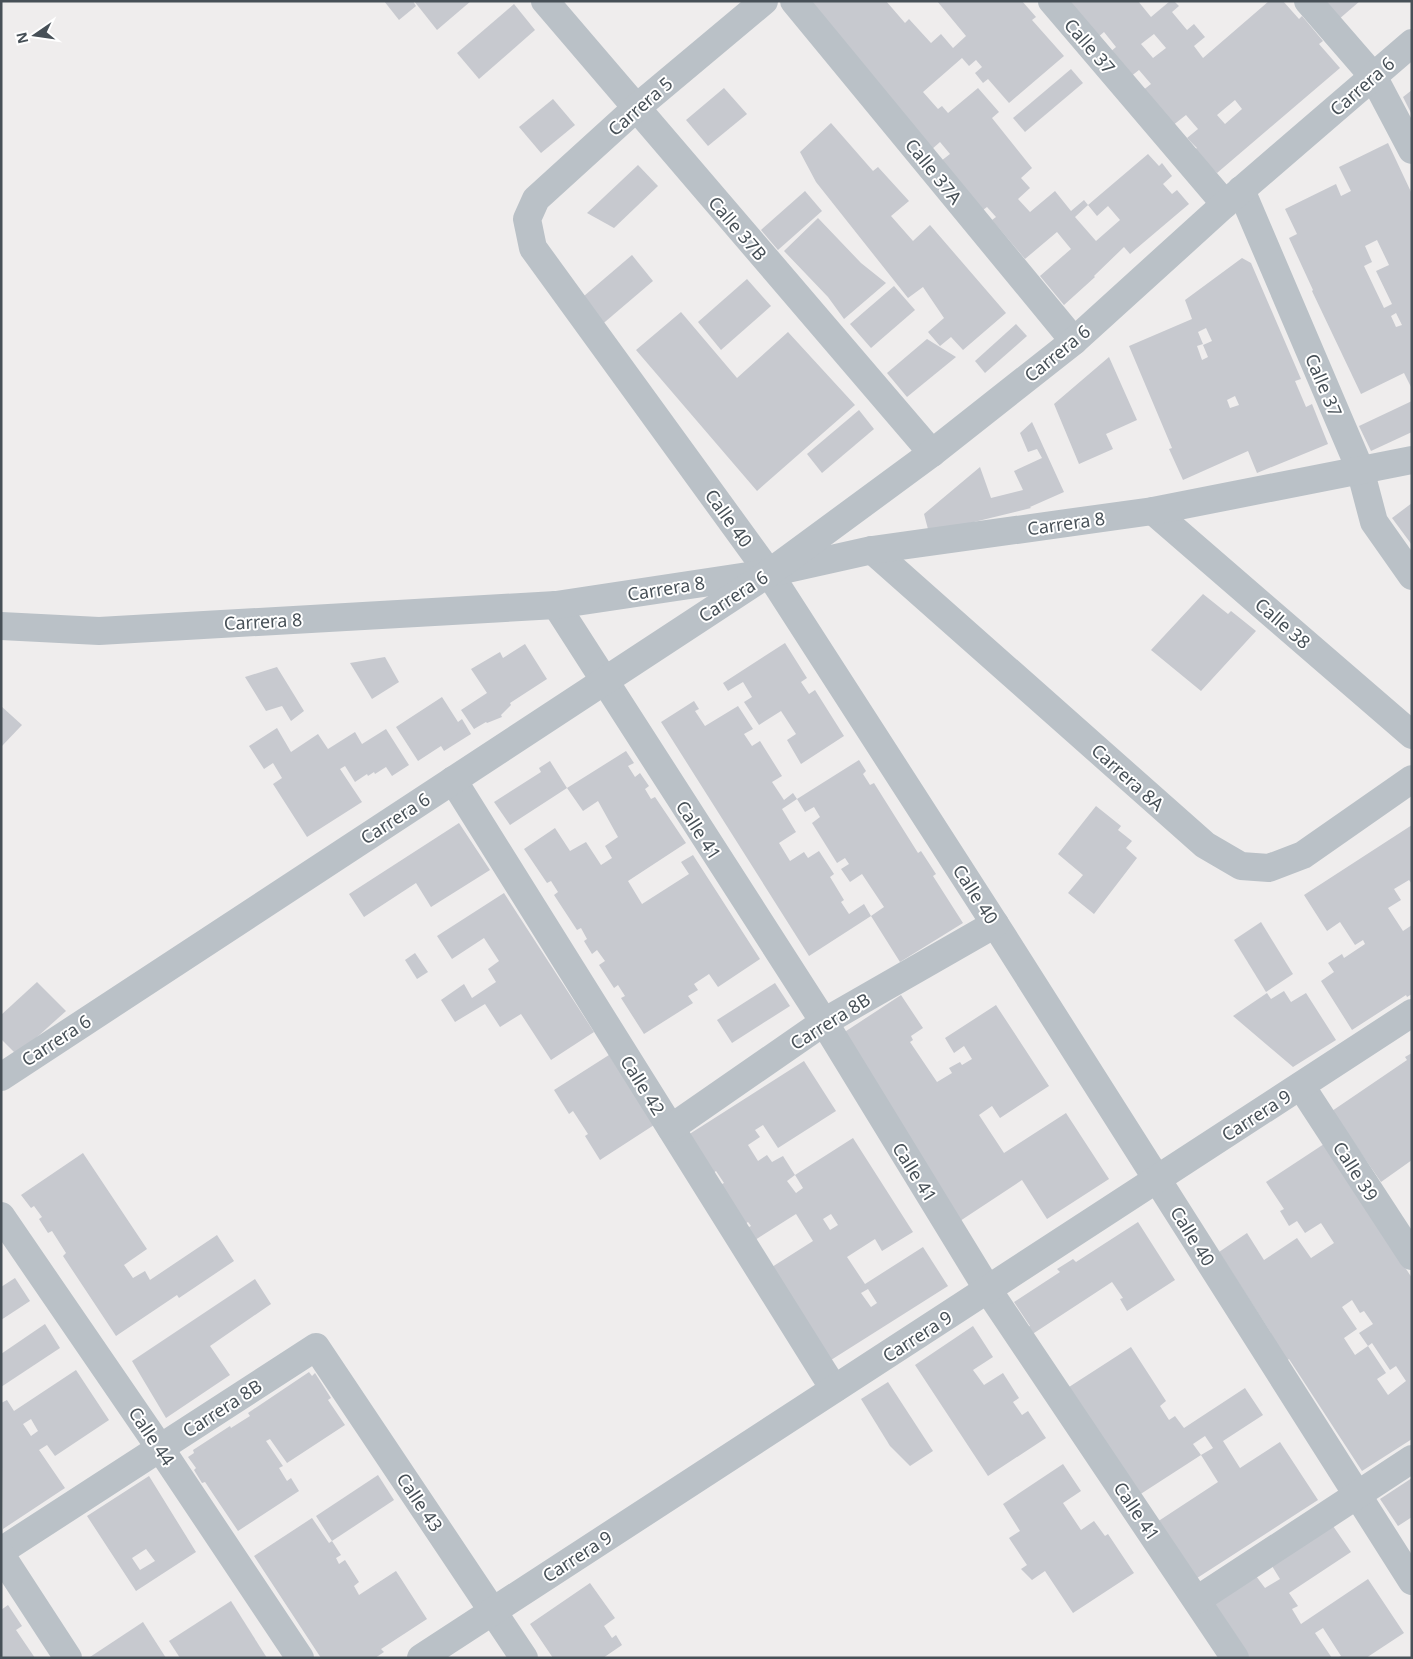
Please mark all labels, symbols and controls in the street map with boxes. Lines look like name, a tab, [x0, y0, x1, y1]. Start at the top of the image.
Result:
north arrow	[10, 10, 60, 60]
street label: Calle 37	[1059, 13, 1121, 79]
text: N	[11, 30, 32, 46]
street label: Carrera 6	[1325, 51, 1399, 121]
street label: Carrera 5	[603, 71, 677, 141]
street label: Calle 37A	[900, 133, 968, 209]
street label: Calle 37B	[703, 191, 773, 265]
street label: Carrera 6	[1019, 319, 1095, 387]
street label: Calle 37	[1300, 350, 1348, 420]
street label: Calle 40	[700, 484, 758, 552]
street label: Carrera 8	[1026, 506, 1106, 540]
street label: Carrera 6	[694, 565, 772, 627]
street label: Carrera 8	[625, 570, 707, 606]
street label: Calle 38	[1250, 592, 1316, 654]
street label: Carrera 8	[223, 607, 303, 635]
street label: Carrera 8A	[1087, 738, 1170, 816]
street label: Carrera 6	[356, 787, 434, 849]
street label: Calle 41	[671, 796, 727, 864]
street label: Calle 40	[948, 860, 1004, 928]
street label: Carrera 8B	[785, 987, 875, 1055]
street label: Carrera 6	[17, 1009, 95, 1071]
street label: Calle 42	[615, 1051, 671, 1119]
street label: Carrera 9	[1217, 1084, 1295, 1146]
street label: Calle 39	[1328, 1137, 1384, 1205]
street label: Calle 41	[887, 1138, 943, 1206]
street label: Calle 40	[1165, 1202, 1221, 1270]
street label: Carrera 9	[878, 1305, 956, 1367]
street label: Carrera 8B	[178, 1373, 266, 1443]
street label: Calle 44	[124, 1402, 180, 1470]
street label: Calle 43	[392, 1468, 448, 1536]
street label: Calle 41	[1109, 1477, 1165, 1545]
street label: Carrera 9	[538, 1525, 616, 1587]

